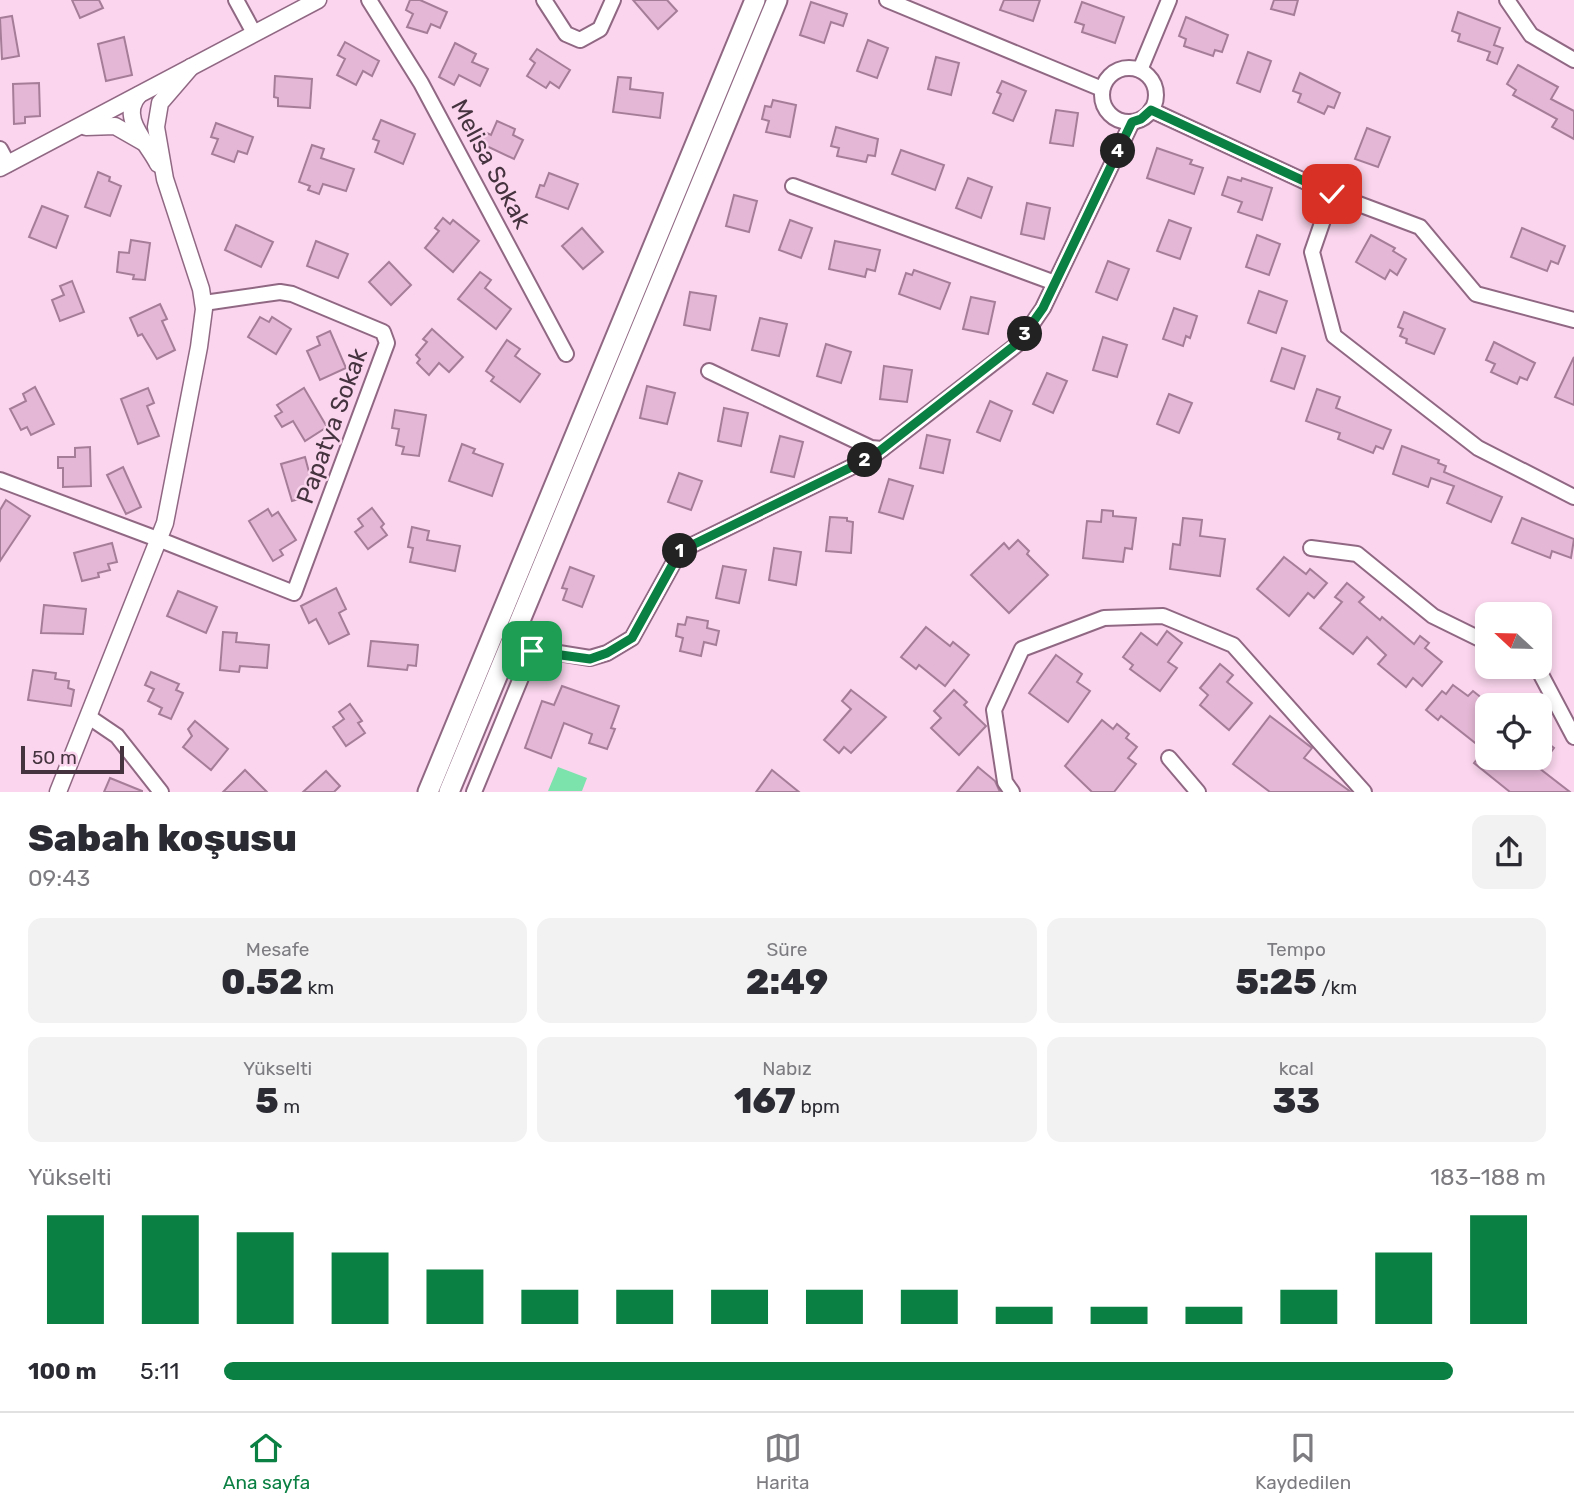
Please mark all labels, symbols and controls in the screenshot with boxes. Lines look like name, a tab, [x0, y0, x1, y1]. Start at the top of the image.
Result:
street label: Melisa Sokak	[445, 95, 537, 234]
pin: 4	[1100, 134, 1136, 168]
text: 4	[1111, 139, 1124, 162]
pin	[1302, 164, 1362, 224]
icon: check	[1313, 175, 1351, 213]
pin: 3	[1007, 316, 1042, 352]
text: 3	[1018, 322, 1031, 345]
street label: Papatya Sokak	[291, 344, 373, 508]
pin: 2	[848, 442, 882, 477]
text: 2	[858, 448, 871, 471]
pin: 1	[662, 534, 698, 568]
text: 1	[675, 539, 684, 562]
north arrow	[1475, 602, 1552, 679]
map controls	[1475, 602, 1552, 770]
pin	[502, 621, 562, 681]
icon: arrive	[513, 632, 551, 670]
button: locate	[1475, 693, 1552, 770]
scale bar	[21, 743, 124, 774]
text: 50 m	[32, 746, 77, 769]
text: Sabah koşusu	[28, 815, 297, 861]
button: share	[1472, 815, 1546, 889]
text: 09:43	[28, 864, 90, 892]
text: Mesafe	[246, 938, 309, 961]
text: Süre	[767, 938, 807, 961]
text: Tempo	[1267, 938, 1326, 961]
text: 0.52	[221, 961, 303, 1003]
text: 2:49	[746, 961, 828, 1003]
text: 5:25	[1235, 961, 1317, 1003]
text: km	[303, 976, 334, 999]
text: /km	[1317, 976, 1357, 999]
text: Yükselti	[243, 1057, 312, 1080]
text: Nabız	[762, 1057, 812, 1080]
text: kcal	[1279, 1057, 1314, 1080]
text: 5	[255, 1080, 279, 1122]
text: 167	[734, 1080, 796, 1122]
text: 33	[1272, 1080, 1320, 1122]
text: m	[279, 1095, 300, 1118]
text: bpm	[796, 1095, 840, 1118]
text: Yükselti	[28, 1163, 112, 1191]
text: 183–188 m	[1430, 1163, 1546, 1191]
text: 100 m	[28, 1357, 97, 1385]
text: 5:11	[140, 1357, 179, 1385]
tab: Ana sayfa	[223, 1429, 310, 1494]
tab: Harita	[756, 1429, 809, 1494]
tab: Kaydedilen	[1255, 1429, 1351, 1494]

